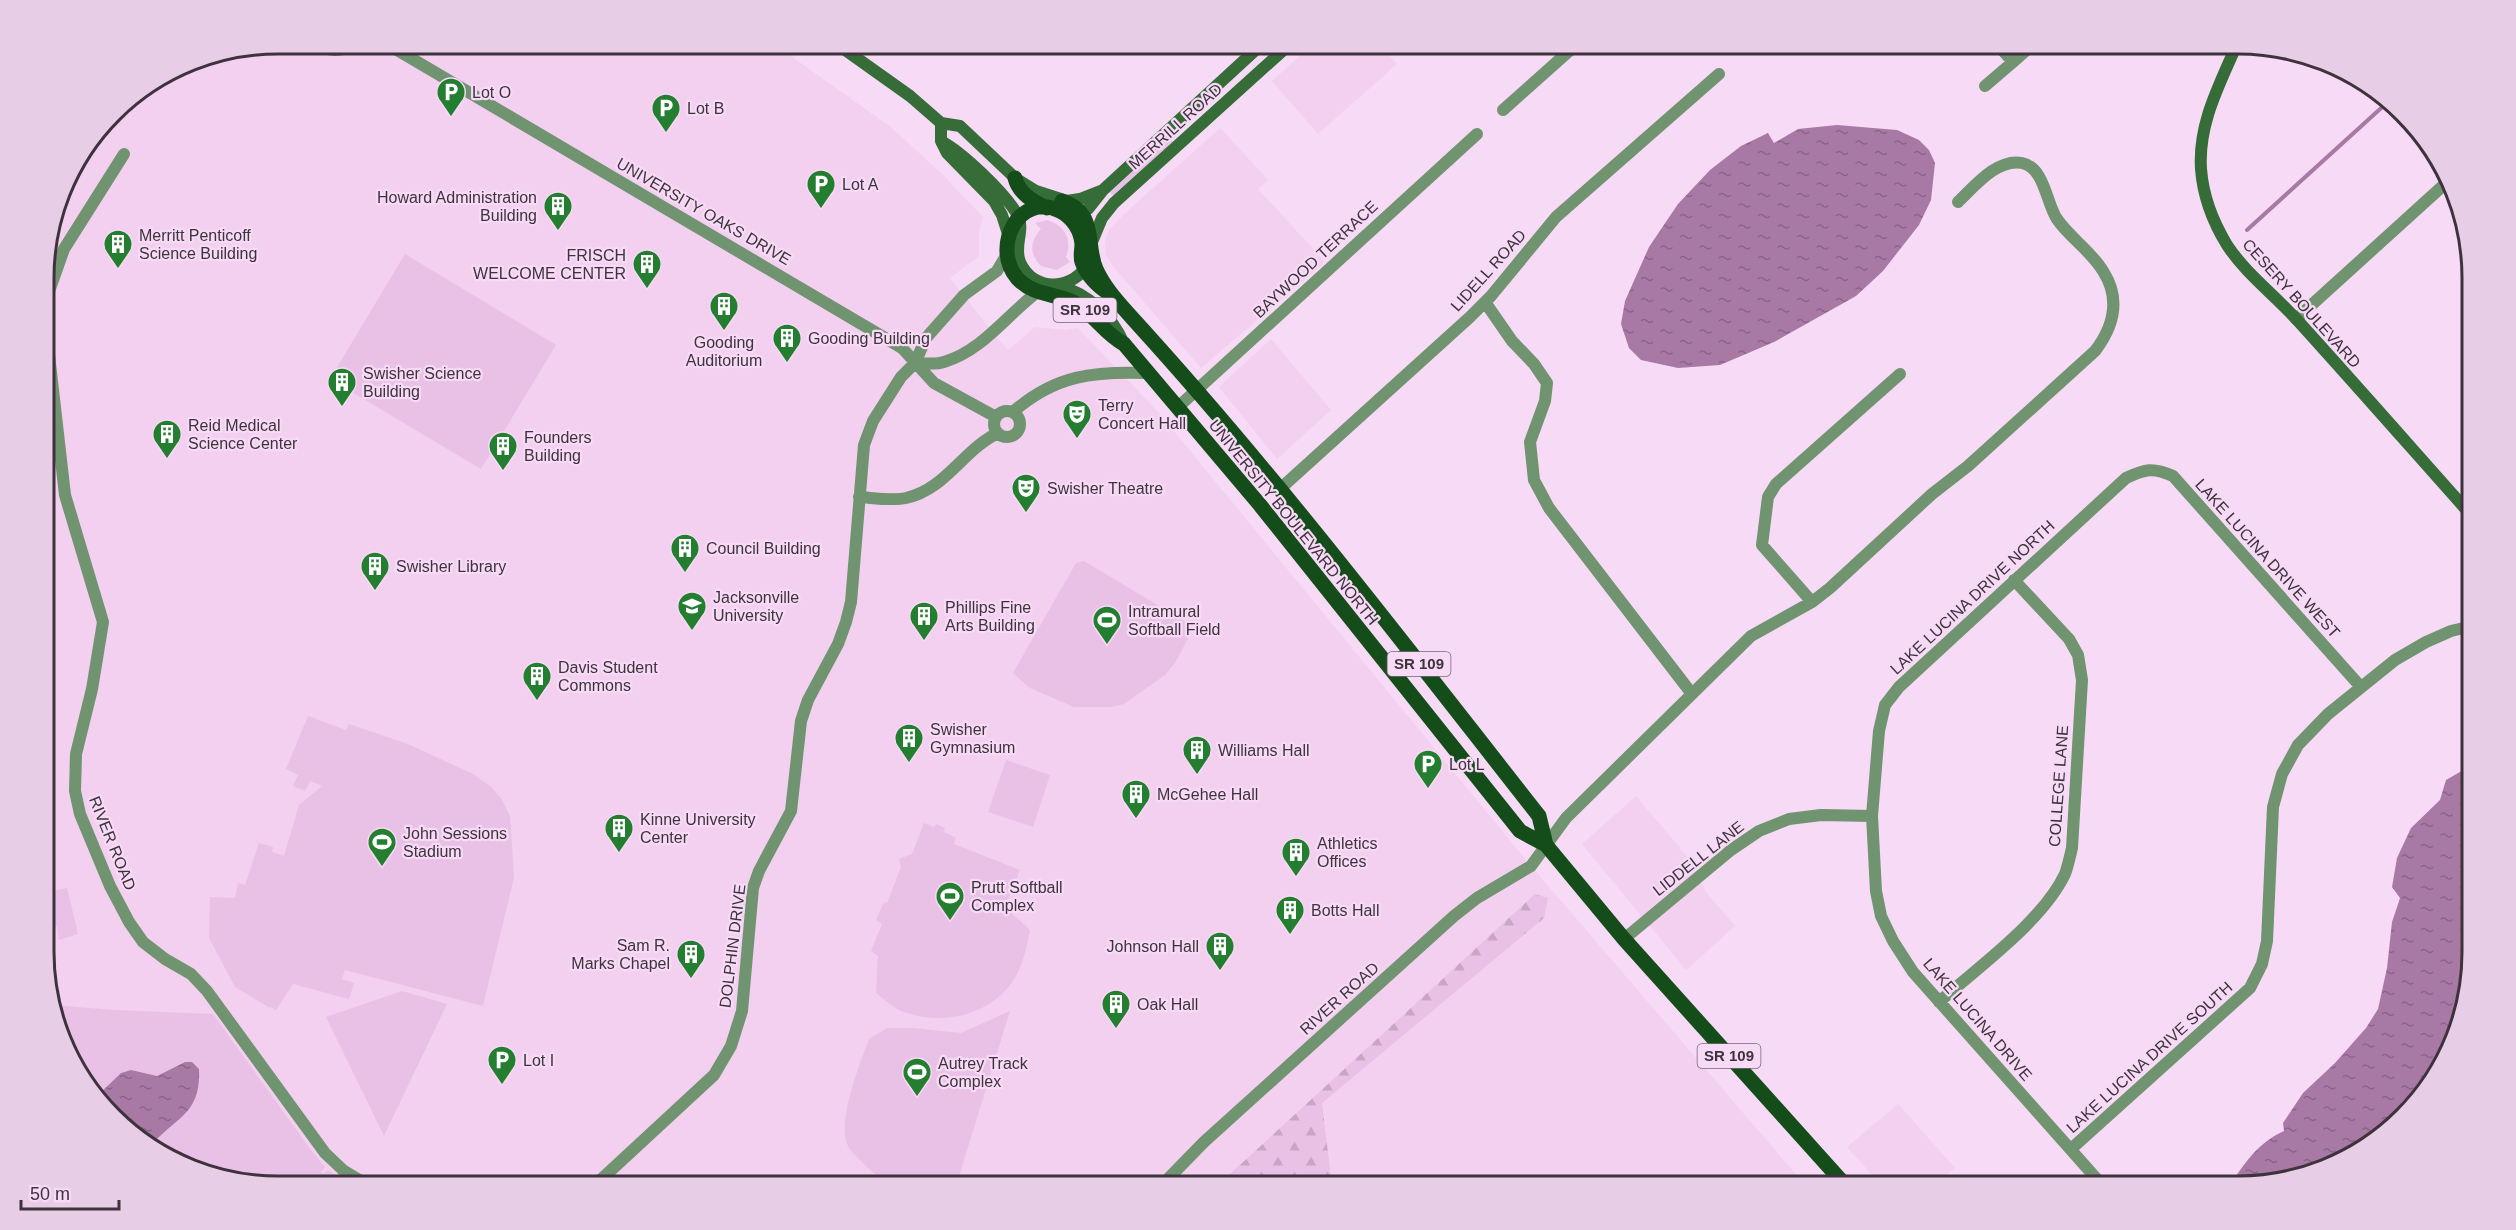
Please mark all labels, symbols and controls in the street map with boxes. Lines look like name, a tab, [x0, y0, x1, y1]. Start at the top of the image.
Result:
parking icon: Lot O	[435, 76, 467, 118]
street label: MERRILL ROAD	[1125, 80, 1225, 173]
place label: Lot O	[472, 84, 511, 101]
parking icon: Lot B	[650, 92, 682, 134]
place label: Lot B	[687, 100, 724, 117]
street label: UNIVERSITY OAKS DRIVE	[614, 155, 794, 268]
parking icon: Lot A	[805, 168, 837, 210]
place label: Lot A	[842, 176, 879, 193]
place label: Howard Administration Building	[377, 189, 537, 224]
building icon: Howard Administration Building	[542, 190, 574, 232]
street label: BAYWOOD TERRACE	[1250, 198, 1381, 321]
street label: LIDELL ROAD	[1447, 226, 1529, 314]
place label: Merritt Penticoff Science Building	[139, 227, 257, 262]
building icon: Merritt Penticoff Science Building	[102, 228, 134, 270]
street label: CESERY BOULEVARD	[2239, 236, 2364, 371]
place label: FRISCH WELCOME CENTER	[473, 247, 626, 282]
building icon: FRISCH WELCOME CENTER	[631, 248, 663, 290]
building icon: Gooding Auditorium	[708, 290, 740, 332]
road number: SR 109	[1054, 298, 1116, 322]
building icon: Gooding Building	[771, 322, 803, 364]
place label: Gooding Building	[808, 330, 930, 347]
place label: Gooding Auditorium	[686, 334, 762, 369]
place label: Swisher Science Building	[363, 365, 481, 400]
building icon: Swisher Science Building	[326, 366, 358, 408]
place label: Terry Concert Hall	[1098, 397, 1186, 432]
theatre icon: Terry Concert Hall	[1061, 398, 1093, 440]
street label: UNIVERSITY BOULEVARD NORTH	[1206, 416, 1382, 628]
place label: Reid Medical Science Center	[188, 417, 298, 452]
building icon: Reid Medical Science Center	[151, 418, 183, 460]
place label: Founders Building	[524, 429, 592, 464]
building icon: Founders Building	[487, 430, 519, 472]
theatre icon: Swisher Theatre	[1010, 472, 1042, 514]
street label: LAKE LUCINA DRIVE WEST	[2192, 476, 2343, 641]
place label: Swisher Theatre	[1047, 480, 1163, 497]
street label: LAKE LUCINA DRIVE NORTH	[1887, 517, 2058, 678]
building icon: Council Building	[669, 532, 701, 574]
place label: Council Building	[706, 540, 821, 557]
building icon: Swisher Library	[359, 550, 391, 592]
place label: Swisher Library	[396, 558, 506, 575]
place label: Jacksonville University	[713, 589, 799, 624]
school or university icon: Jacksonville University	[676, 590, 708, 632]
place label: Phillips Fine Arts Building	[945, 599, 1035, 634]
building icon: Phillips Fine Arts Building	[908, 600, 940, 642]
place label: Intramural Softball Field	[1128, 603, 1221, 638]
sports icon: Intramural Softball Field	[1091, 604, 1123, 646]
road number: SR 109	[1388, 652, 1450, 676]
place label: Davis Student Commons	[558, 659, 658, 694]
building icon: Davis Student Commons	[521, 660, 553, 702]
place label: Swisher Gymnasium	[930, 721, 1015, 756]
building icon: Swisher Gymnasium	[893, 722, 925, 764]
street label: COLLEGE LANE	[2046, 725, 2071, 847]
building icon: Williams Hall	[1181, 734, 1213, 776]
place label: Williams Hall	[1218, 742, 1310, 759]
parking icon: Lot L	[1412, 748, 1444, 790]
place label: Lot L	[1449, 756, 1485, 773]
building icon: McGehee Hall	[1120, 778, 1152, 820]
place label: McGehee Hall	[1157, 786, 1258, 803]
street label: RIVER ROAD	[86, 794, 139, 893]
place label: Kinne University Center	[640, 811, 756, 846]
building icon: Kinne University Center	[603, 812, 635, 854]
street label: LIDDELL LANE	[1650, 818, 1747, 899]
place label: John Sessions Stadium	[403, 825, 507, 860]
sports icon: John Sessions Stadium	[366, 826, 398, 868]
place label: Athletics Offices	[1317, 835, 1377, 870]
building icon: Athletics Offices	[1280, 836, 1312, 878]
place label: Prutt Softball Complex	[971, 879, 1063, 914]
sports icon: Prutt Softball Complex	[934, 880, 966, 922]
street label: DOLPHIN DRIVE	[716, 883, 749, 1009]
building icon: Botts Hall	[1274, 894, 1306, 936]
place label: Botts Hall	[1311, 902, 1379, 919]
building icon: Johnson Hall	[1204, 930, 1236, 972]
place label: Sam R. Marks Chapel	[571, 937, 670, 972]
building icon: Sam R. Marks Chapel	[675, 938, 707, 980]
place label: Johnson Hall	[1107, 938, 1199, 955]
street label: LAKE LUCINA DRIVE	[1920, 955, 2035, 1084]
street label: RIVER ROAD	[1297, 959, 1382, 1038]
street label: LAKE LUCINA DRIVE SOUTH	[2063, 978, 2236, 1136]
building icon: Oak Hall	[1100, 988, 1132, 1030]
place label: Oak Hall	[1137, 996, 1198, 1013]
parking icon: Lot I	[486, 1044, 518, 1086]
road number: SR 109	[1698, 1044, 1760, 1068]
place label: Lot I	[523, 1052, 554, 1069]
place label: Autrey Track Complex	[938, 1055, 1029, 1090]
sports icon: Autrey Track Complex	[901, 1056, 933, 1098]
scale bar	[21, 1173, 118, 1211]
text: 50 m	[30, 1184, 70, 1204]

